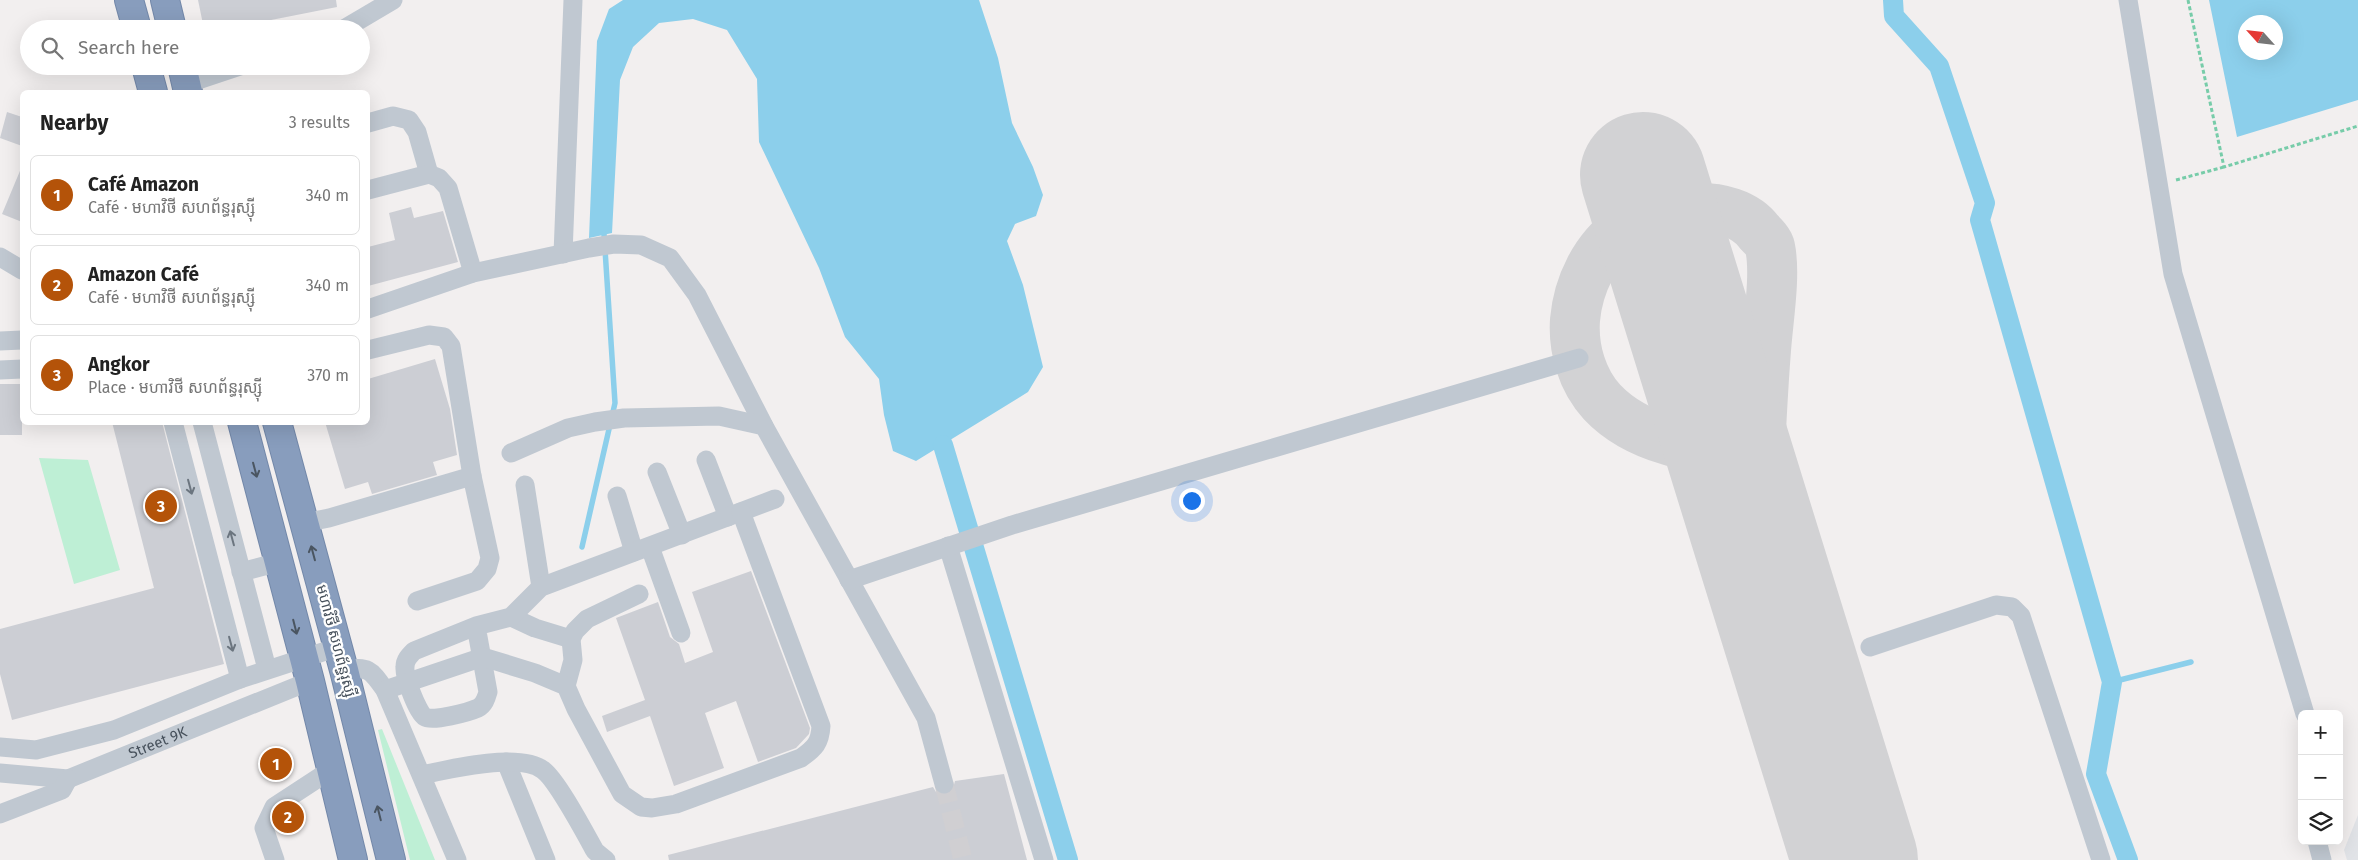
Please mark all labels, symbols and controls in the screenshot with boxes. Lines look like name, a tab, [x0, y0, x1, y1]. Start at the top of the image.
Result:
north arrow	[2238, 15, 2283, 60]
search box	[20, 20, 370, 75]
icon: search	[38, 34, 66, 62]
text: Search here	[78, 36, 179, 59]
text: Nearby	[40, 110, 108, 136]
text: 3 results	[289, 113, 350, 132]
text: Café Amazon	[88, 173, 199, 196]
text: 1	[53, 186, 61, 205]
text: 340 m	[306, 186, 349, 205]
text: Café · មហាវិថី សហព័ន្ធរុស្ស៊ី	[88, 198, 255, 217]
text: Amazon Café	[88, 263, 199, 286]
text: 2	[53, 276, 61, 295]
text: 340 m	[306, 276, 349, 295]
text: Café · មហាវិថី សហព័ន្ធរុស្ស៊ី	[88, 288, 255, 307]
text: Angkor	[88, 353, 150, 376]
text: 3	[53, 366, 61, 385]
text: 370 m	[307, 366, 349, 385]
text: Place · មហាវិថី សហព័ន្ធរុស្ស៊ី	[88, 378, 262, 397]
one-way arrow	[250, 461, 260, 477]
one-way arrow	[185, 478, 195, 494]
pin: 3	[145, 487, 177, 525]
your location	[1179, 488, 1205, 514]
one-way arrow	[227, 530, 237, 546]
one-way arrow	[308, 546, 317, 562]
street label: មហាវិថី សហព័ន្ធរុស្ស៊ី	[309, 583, 360, 700]
one-way arrow	[291, 619, 301, 635]
one-way arrow	[226, 635, 236, 651]
map controls	[2298, 710, 2343, 845]
button: +	[2298, 710, 2343, 755]
street label: Street 9K	[126, 723, 190, 763]
pin: 1	[260, 745, 292, 783]
button: −	[2298, 755, 2343, 800]
pin: 2	[272, 798, 304, 836]
button: layers	[2298, 800, 2343, 845]
one-way arrow	[374, 805, 383, 821]

